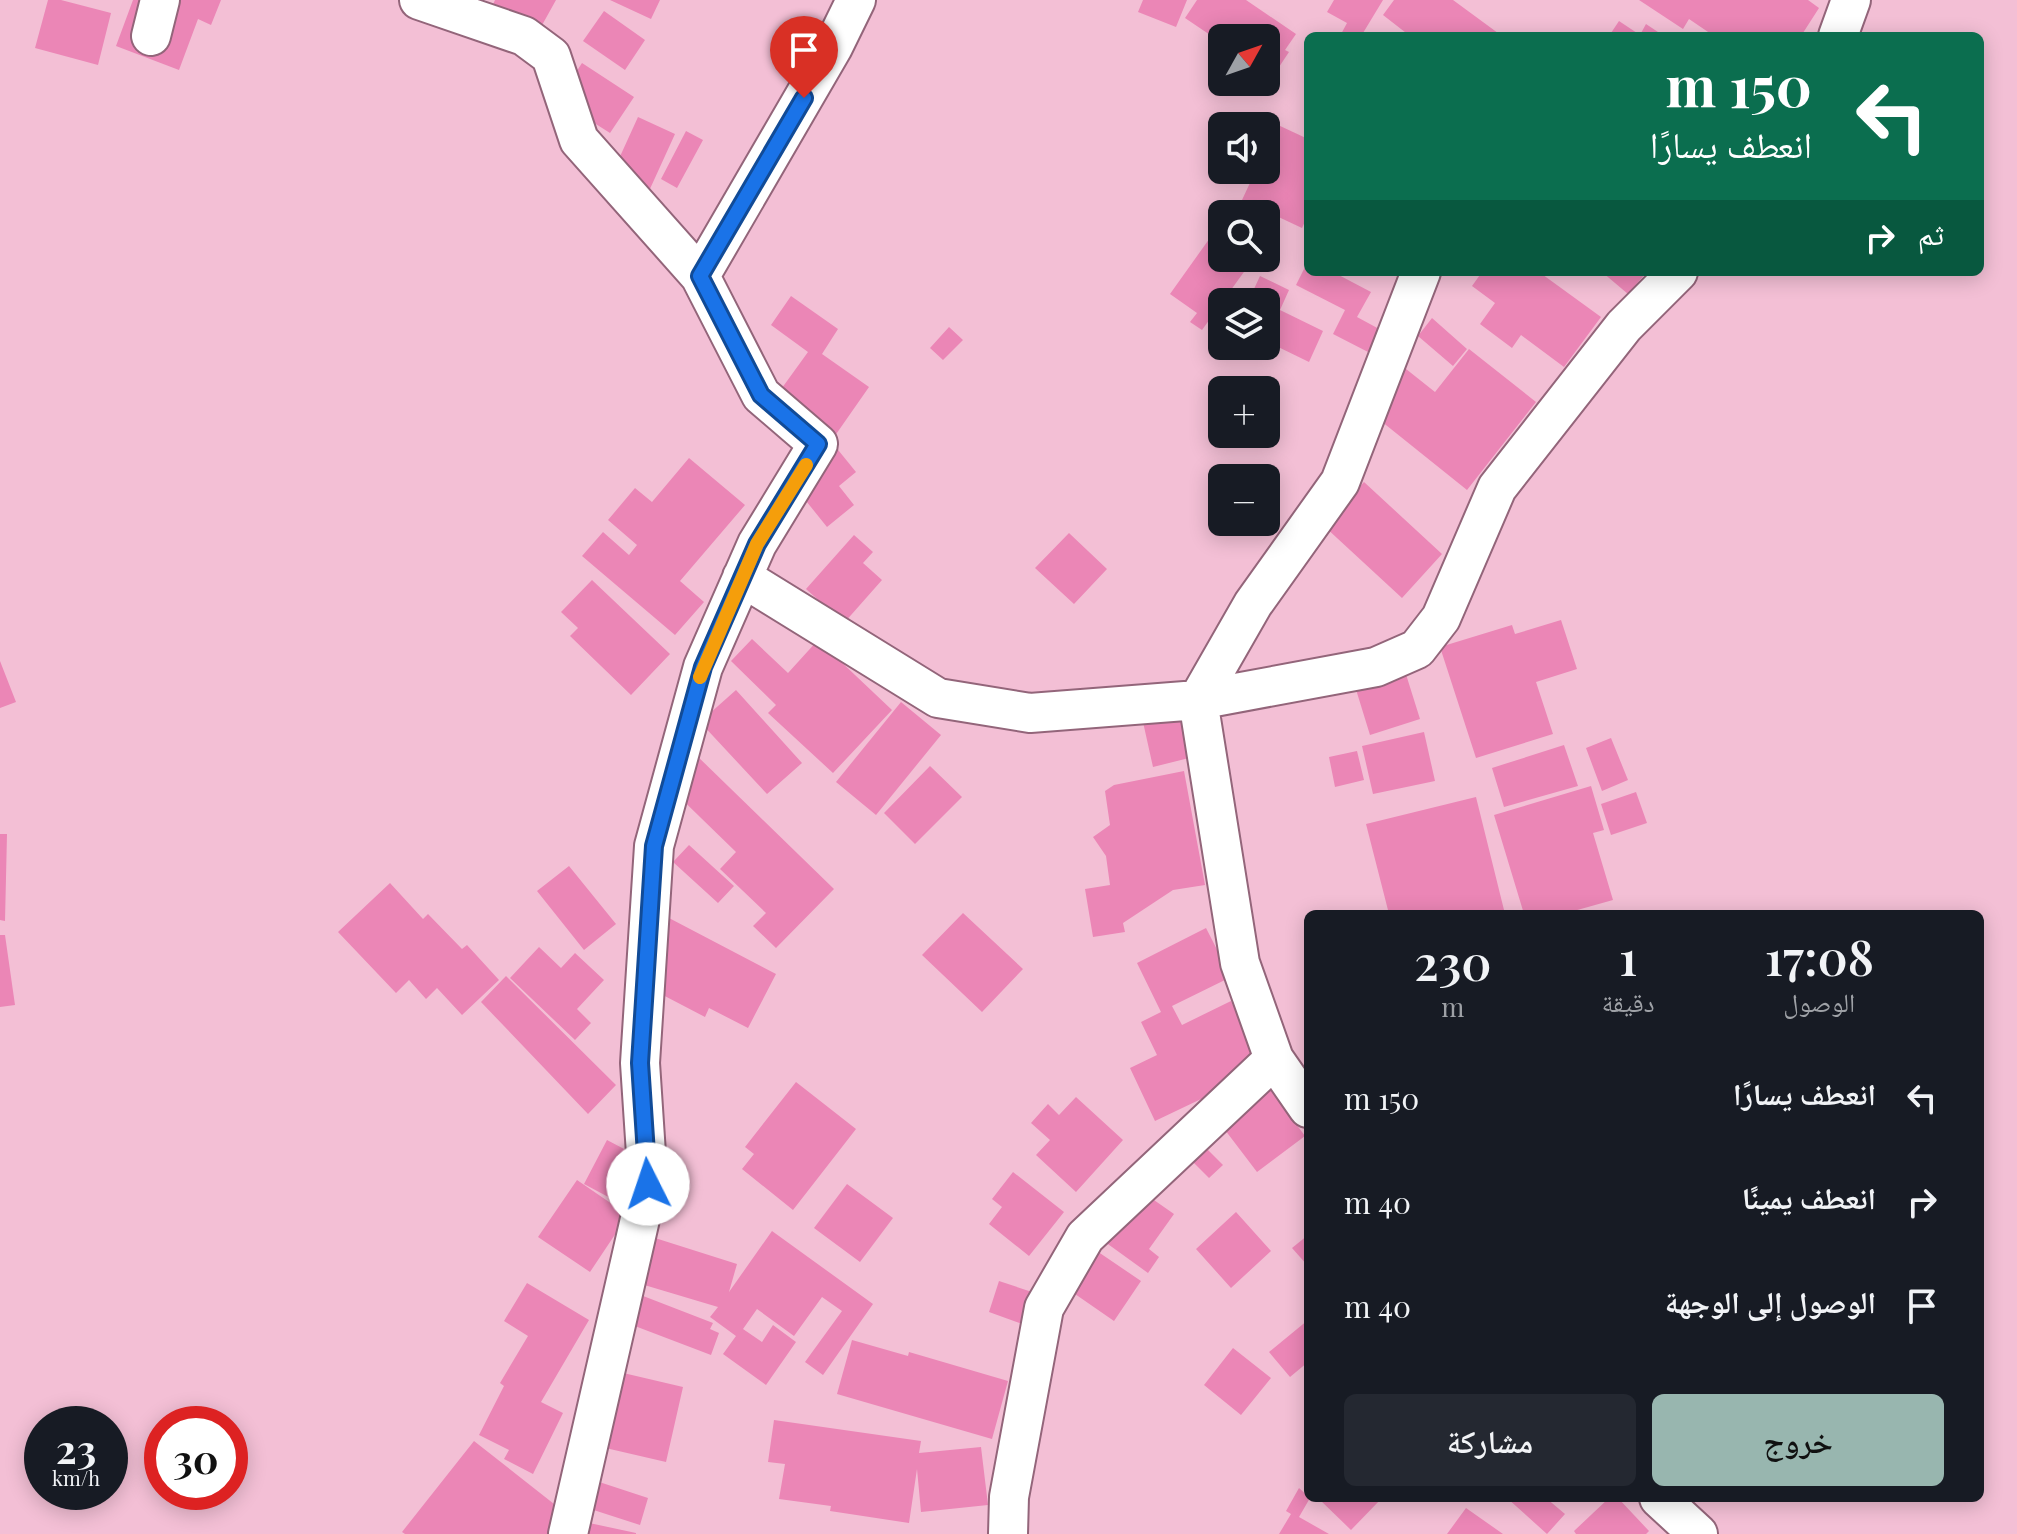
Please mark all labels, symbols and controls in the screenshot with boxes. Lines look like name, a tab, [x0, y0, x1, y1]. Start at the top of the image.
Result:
pin	[770, 16, 838, 98]
north arrow	[1208, 24, 1280, 96]
map controls	[1208, 24, 1280, 536]
icon: arrive	[782, 28, 826, 72]
text: 150 m	[1666, 47, 1812, 122]
icon: left	[1840, 64, 1944, 168]
button: sound	[1208, 112, 1280, 184]
text: انعطف يسارًا	[1650, 119, 1812, 167]
button: search	[1208, 200, 1280, 272]
text: ثم	[1918, 213, 1944, 253]
icon: right	[1858, 216, 1902, 260]
button: layers	[1208, 288, 1280, 360]
button: +	[1208, 376, 1280, 448]
button: −	[1208, 464, 1280, 536]
text: 1	[1619, 924, 1637, 988]
text: 17:08	[1765, 924, 1874, 988]
text: 230	[1414, 929, 1492, 993]
text: دقيقة	[1602, 984, 1655, 1019]
text: الوصول	[1783, 984, 1855, 1019]
text: m	[1441, 989, 1464, 1024]
text: انعطف يسارًا	[1733, 1073, 1876, 1113]
icon: left	[1900, 1076, 1944, 1120]
text: 150 m	[1344, 1078, 1419, 1118]
position arrow	[606, 1142, 690, 1226]
text: انعطف يمينًا	[1742, 1177, 1876, 1217]
icon: right	[1900, 1180, 1944, 1224]
text: 40 m	[1344, 1182, 1411, 1222]
text: الوصول إلى الوجهة	[1665, 1281, 1876, 1321]
icon: arrive	[1900, 1284, 1944, 1328]
text: 40 m	[1344, 1286, 1411, 1326]
button: مشاركة	[1344, 1394, 1636, 1486]
button: خروج	[1652, 1394, 1944, 1486]
speed limit sign: 30	[144, 1406, 248, 1510]
text: 23	[56, 1421, 96, 1474]
text: km/h	[52, 1464, 100, 1491]

